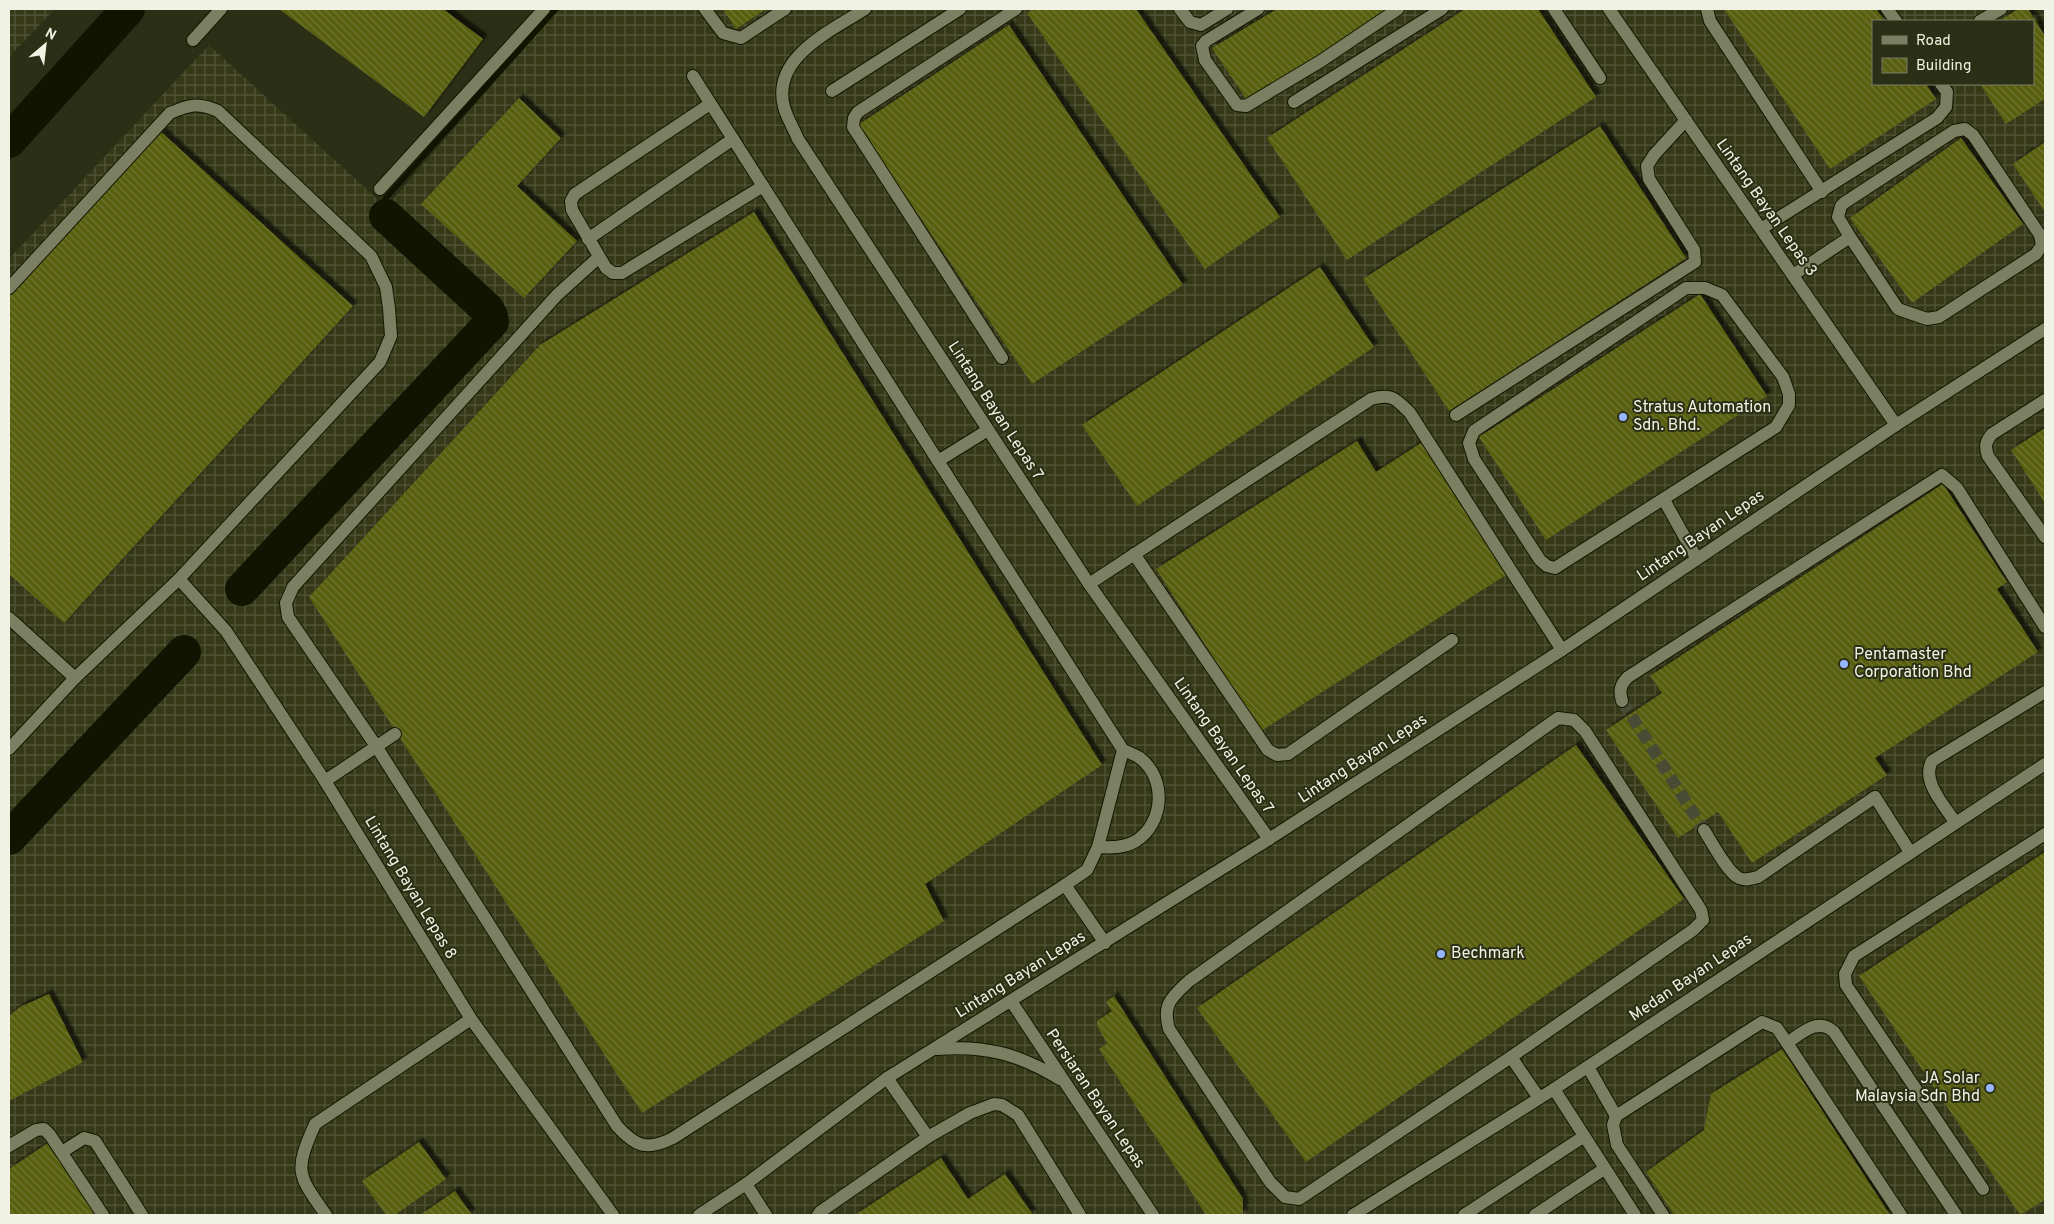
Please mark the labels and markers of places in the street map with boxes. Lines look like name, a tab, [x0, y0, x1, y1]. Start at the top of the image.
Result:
place label: Stratus Automation Sdn. Bhd.	[1633, 398, 1771, 436]
marker: Stratus Automation Sdn. Bhd.	[1617, 411, 1629, 423]
place label: Pentamaster Corporation Bhd	[1854, 645, 1972, 683]
marker: Pentamaster Corporation Bhd	[1838, 658, 1850, 670]
place label: Bechmark	[1451, 944, 1525, 964]
marker: Bechmark	[1435, 948, 1447, 960]
place label: JA Solar Malaysia Sdn Bhd	[1855, 1069, 1980, 1107]
marker: JA Solar Malaysia Sdn Bhd	[1984, 1082, 1996, 1094]

